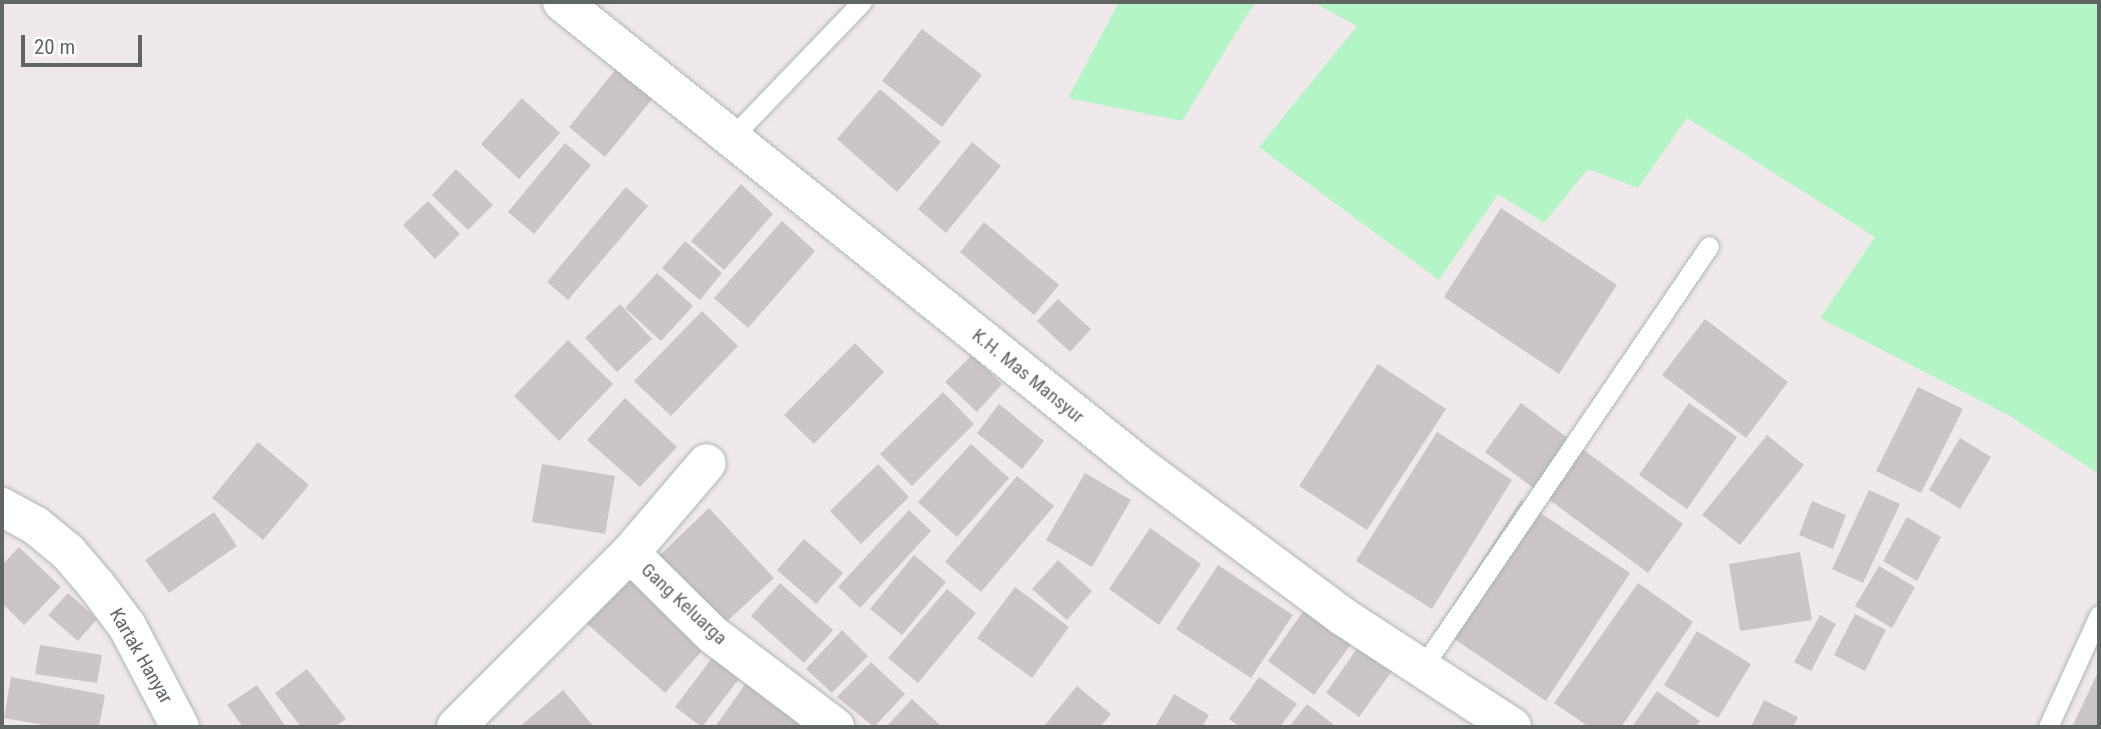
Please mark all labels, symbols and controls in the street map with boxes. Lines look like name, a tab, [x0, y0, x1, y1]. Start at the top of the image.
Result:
scale bar	[24, 21, 145, 65]
text: 20 m	[34, 35, 75, 59]
street label: K.H. Mas Mansyur	[968, 324, 1088, 428]
street label: Gang Keluarga	[636, 558, 732, 650]
street label: Kartak Hanyar	[105, 604, 177, 708]

